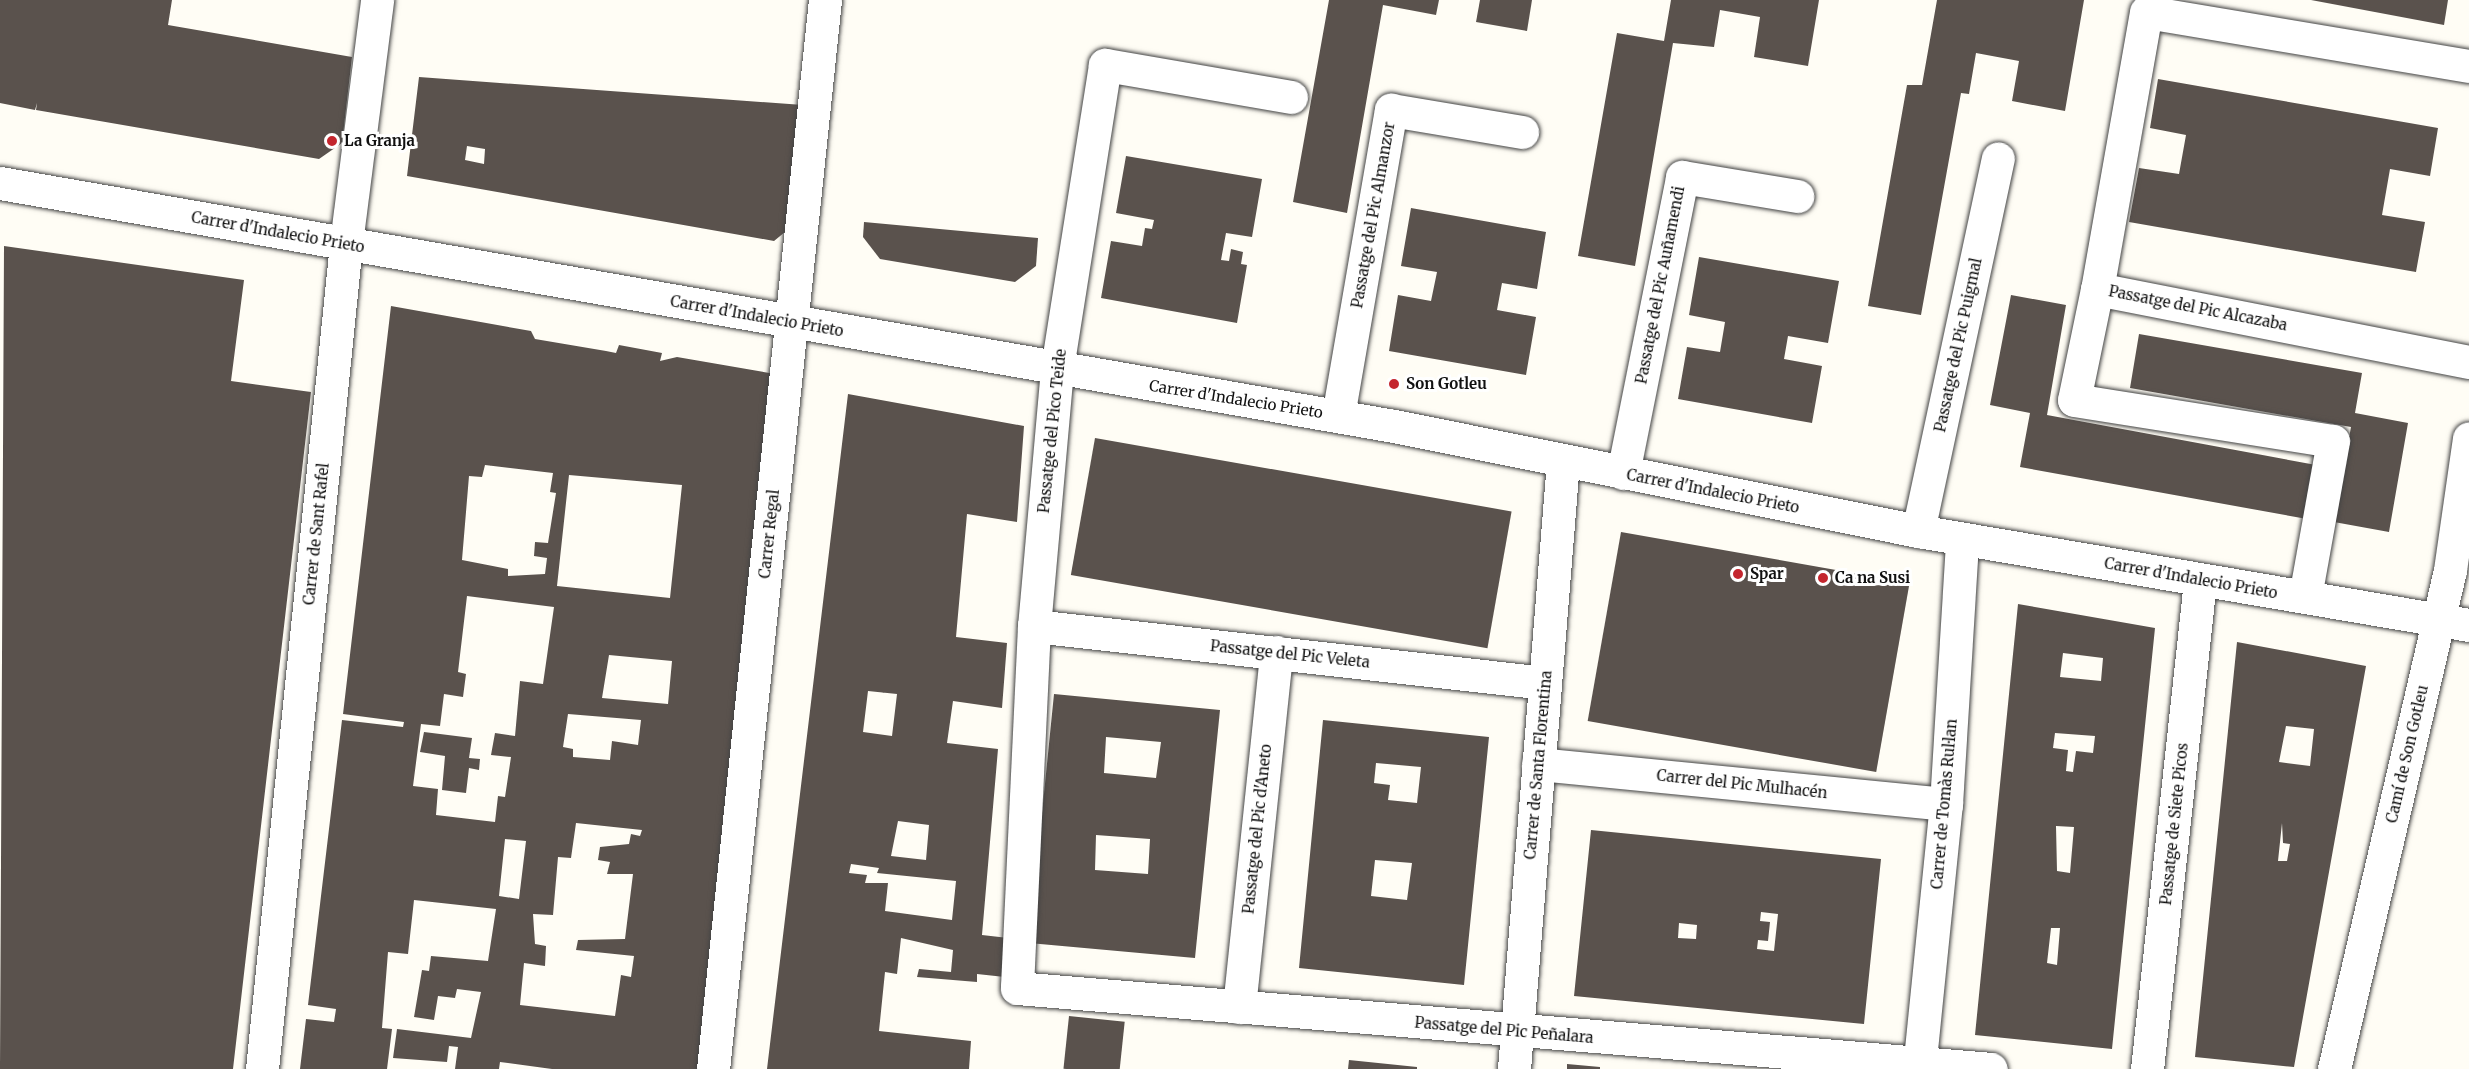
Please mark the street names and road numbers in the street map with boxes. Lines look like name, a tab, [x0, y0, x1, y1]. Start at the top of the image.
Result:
street label: Passatge del Pic Almanzor	[1348, 120, 1398, 310]
street label: Passatge del Pic Auñamendi	[1632, 185, 1688, 385]
street label: Carrer d'Indalecio Prieto	[190, 208, 366, 256]
street label: Passatge del Pic Puigmal	[1931, 256, 1985, 434]
street label: Passatge del Pic Alcazaba	[2107, 282, 2289, 334]
street label: Carrer d'Indalecio Prieto	[669, 292, 845, 340]
street label: Passatge del Pico Teide	[1034, 348, 1070, 514]
street label: Carrer d'Indalecio Prieto	[1148, 376, 1324, 422]
street label: Carrer de Sant Rafel	[300, 462, 332, 606]
street label: Carrer d'Indalecio Prieto	[1625, 465, 1801, 517]
street label: Carrer Regal	[755, 489, 783, 579]
street label: Carrer d'Indalecio Prieto	[2103, 554, 2279, 602]
street label: Passatge del Pic Veleta	[1209, 637, 1371, 671]
street label: Carrer de Santa Florentina	[1521, 670, 1555, 860]
street label: Camí de Son Gotleu	[2382, 683, 2432, 825]
street label: Carrer de Tomàs Rul·lan	[1928, 718, 1960, 890]
street label: Passatge de Siete Picos	[2157, 742, 2191, 906]
street label: Passatge del Pic d'Aneto	[1239, 743, 1275, 915]
street label: Carrer del Pic Mulhacén	[1656, 766, 1828, 802]
street label: Passatge del Pic Peñalara	[1414, 1013, 1594, 1047]

